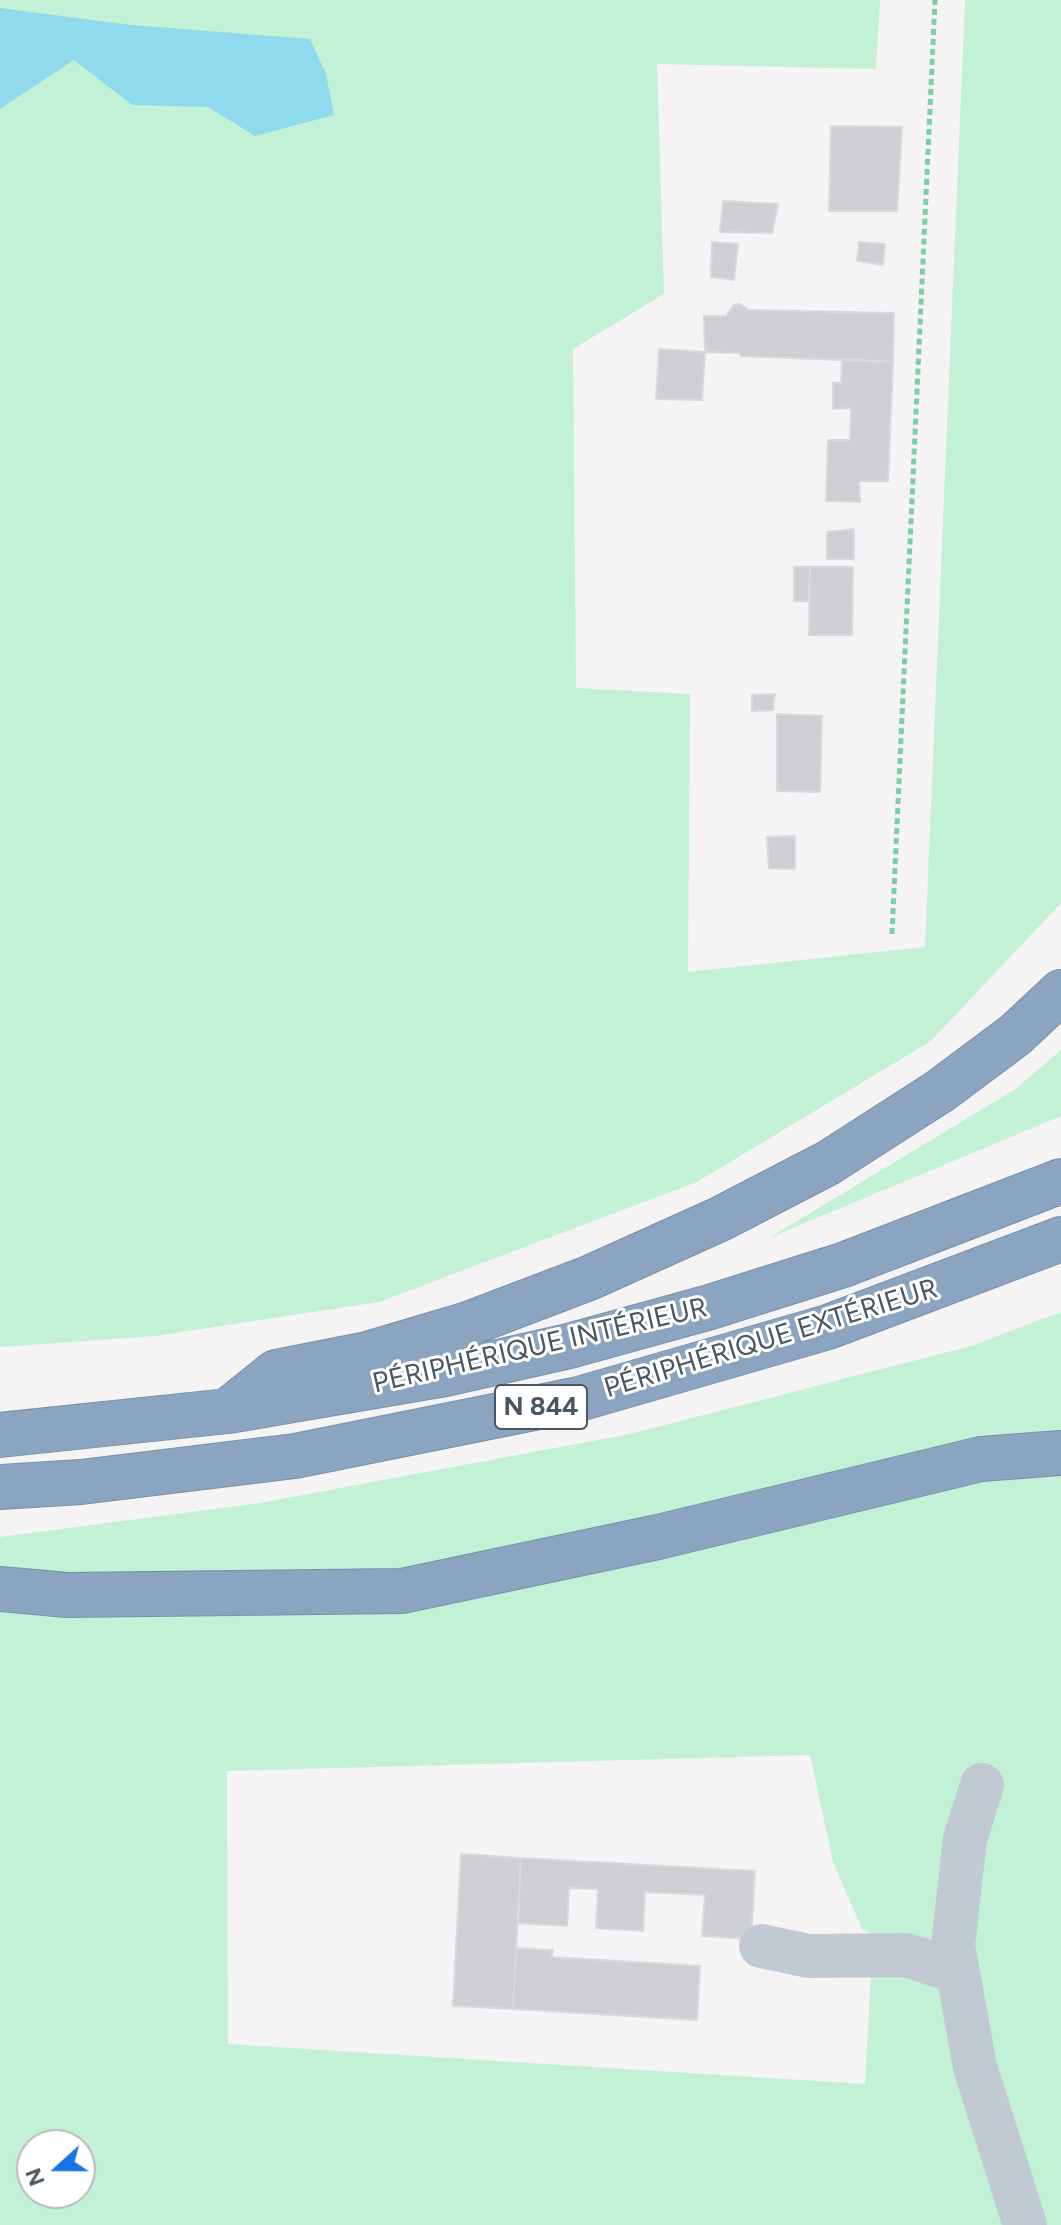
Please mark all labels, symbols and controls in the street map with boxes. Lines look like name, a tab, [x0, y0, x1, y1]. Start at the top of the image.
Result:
street label: PÉRIPHÉRIQUE EXTÉRIEUR	[600, 1272, 942, 1406]
street label: PÉRIPHÉRIQUE INTÉRIEUR	[369, 1291, 711, 1401]
road number: N 844	[495, 1385, 587, 1429]
north arrow	[16, 2129, 96, 2209]
text: N	[19, 2164, 51, 2190]

